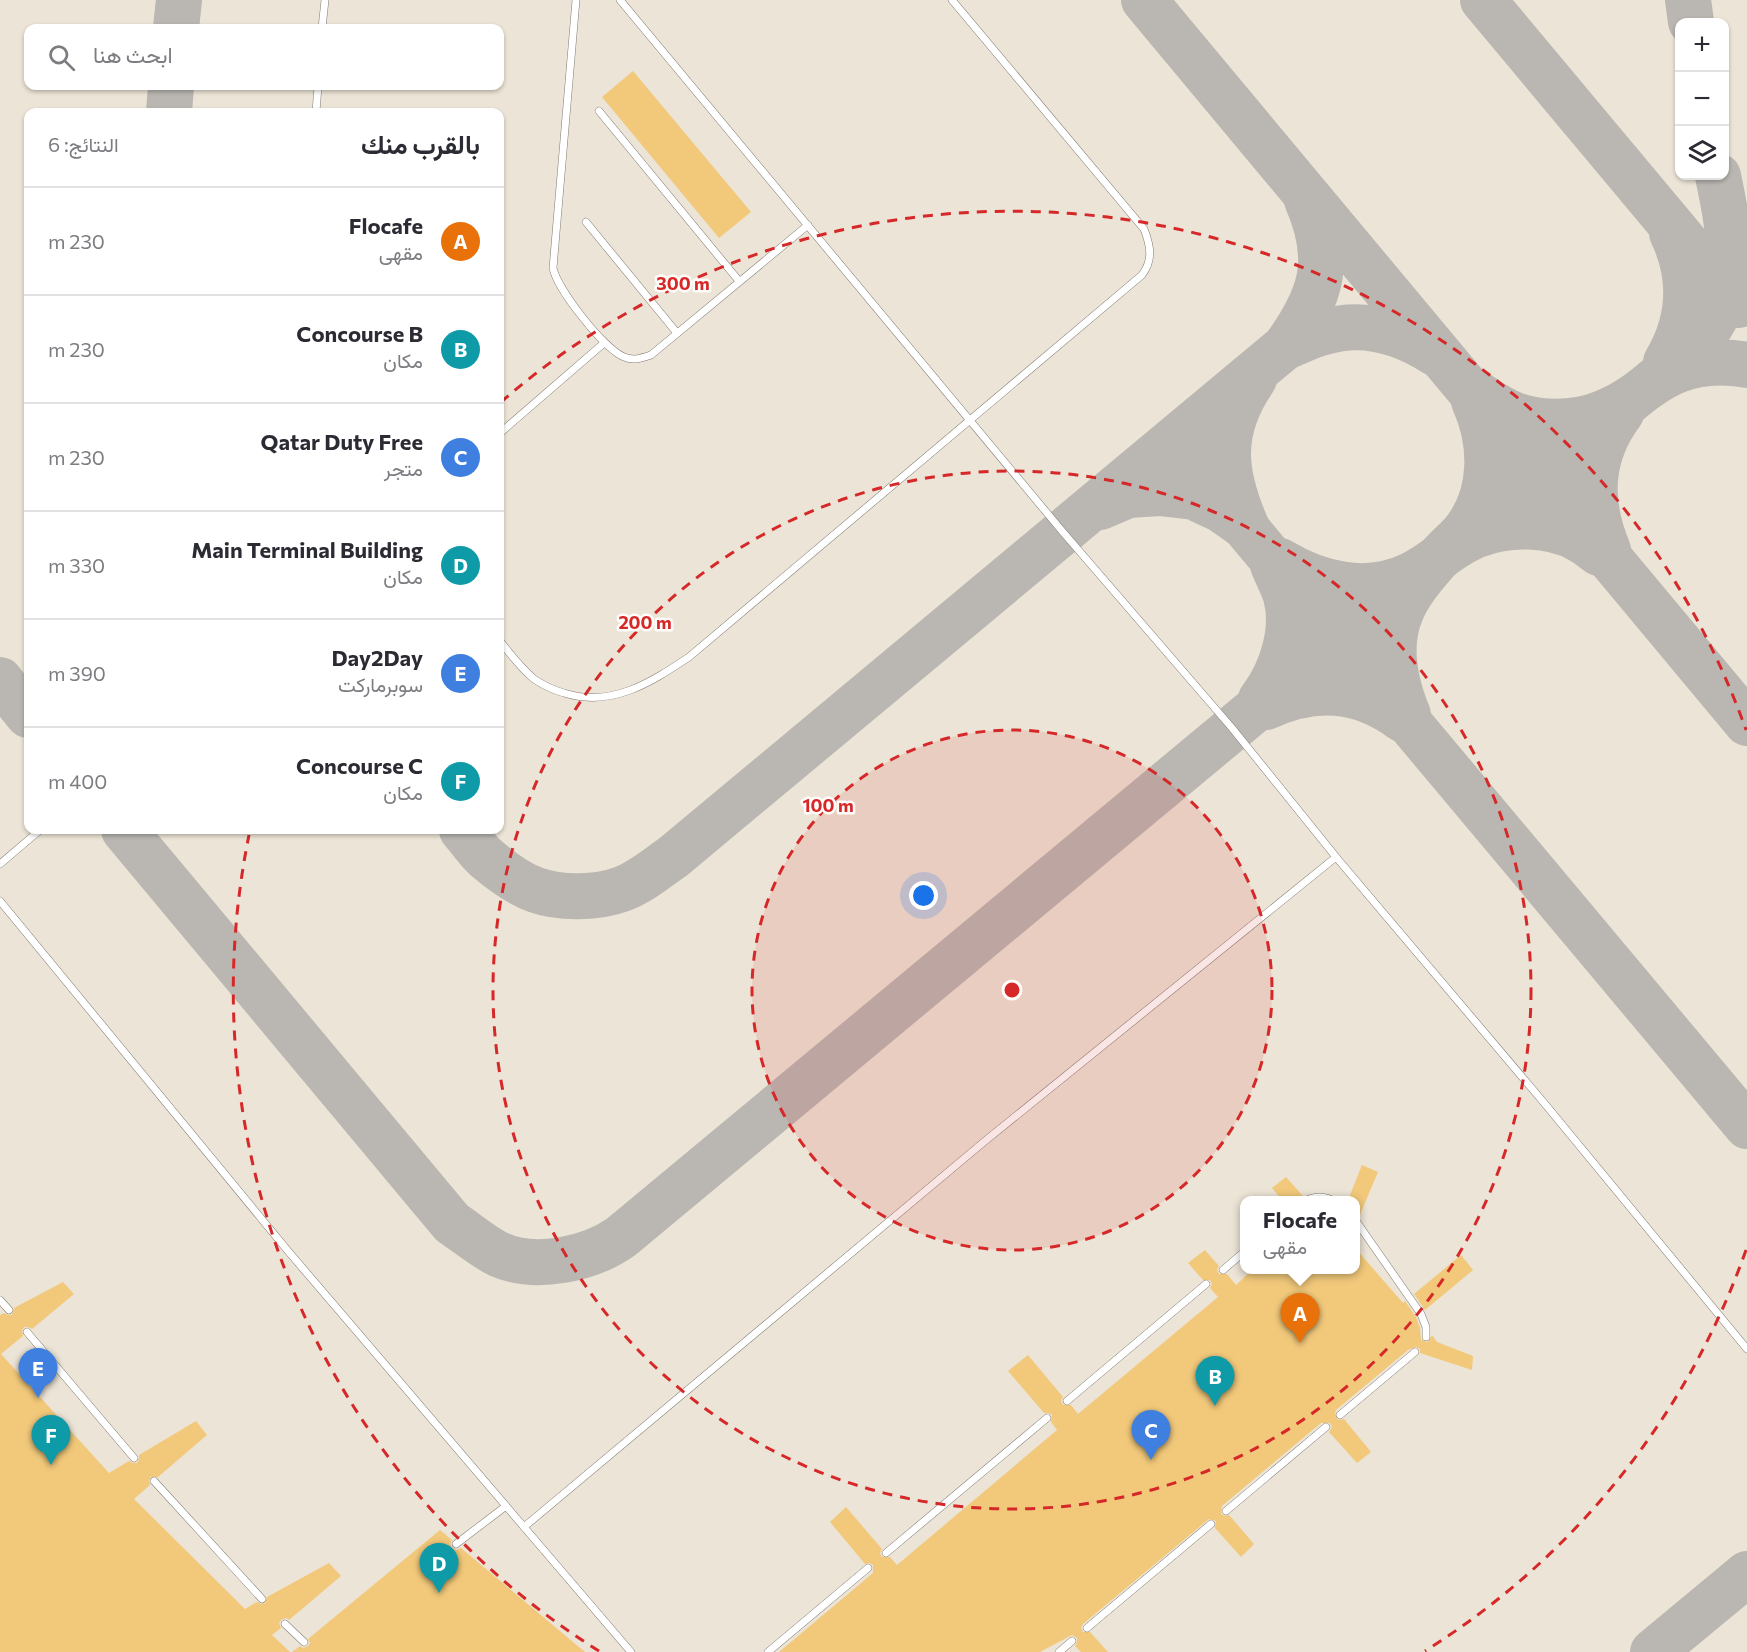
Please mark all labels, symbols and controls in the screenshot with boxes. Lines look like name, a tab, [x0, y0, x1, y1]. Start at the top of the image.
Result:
map controls	[1675, 18, 1729, 180]
button: +	[1675, 18, 1729, 72]
search box	[24, 24, 504, 90]
icon: search	[45, 41, 78, 74]
text: ابحث هنا	[93, 41, 173, 68]
button: −	[1675, 72, 1729, 126]
button: layers	[1675, 126, 1729, 180]
text: بالقرب منك	[361, 128, 480, 159]
text: النتائج: 6	[48, 132, 119, 156]
text: Flocafe	[349, 212, 423, 239]
text: 230 m	[48, 229, 105, 253]
text: A	[453, 229, 468, 253]
text: مقهى	[379, 240, 423, 264]
text: 300 m	[656, 272, 710, 294]
text: Concourse B	[296, 320, 423, 347]
text: 230 m	[48, 337, 105, 361]
text: B	[454, 337, 467, 361]
text: مكان	[383, 348, 423, 372]
text: Qatar Duty Free	[261, 428, 423, 455]
text: 230 m	[48, 445, 105, 469]
text: C	[454, 445, 467, 469]
text: متجر	[384, 456, 423, 480]
text: Main Terminal Building	[191, 536, 423, 563]
text: 330 m	[48, 553, 105, 577]
text: D	[453, 553, 468, 577]
text: مكان	[383, 564, 423, 588]
text: 200 m	[618, 611, 672, 633]
text: Day2Day	[331, 644, 423, 671]
text: 390 m	[48, 661, 106, 685]
text: E	[455, 661, 466, 685]
text: سوبرماركت	[338, 672, 423, 696]
text: Concourse C	[296, 752, 423, 779]
text: 400 m	[48, 769, 107, 793]
text: F	[455, 769, 466, 793]
text: مكان	[383, 780, 423, 804]
text: 100 m	[802, 794, 854, 816]
your location	[909, 881, 938, 910]
centre of rings	[1002, 980, 1022, 1000]
popup	[1240, 1196, 1360, 1274]
text: Flocafe	[1263, 1206, 1337, 1233]
text: مقهى	[1263, 1234, 1307, 1258]
pin: A	[1280, 1294, 1320, 1343]
pin: E	[18, 1348, 57, 1398]
pin: B	[1196, 1356, 1234, 1406]
pin: C	[1132, 1410, 1170, 1460]
pin: F	[32, 1416, 70, 1465]
pin: D	[420, 1544, 458, 1593]

